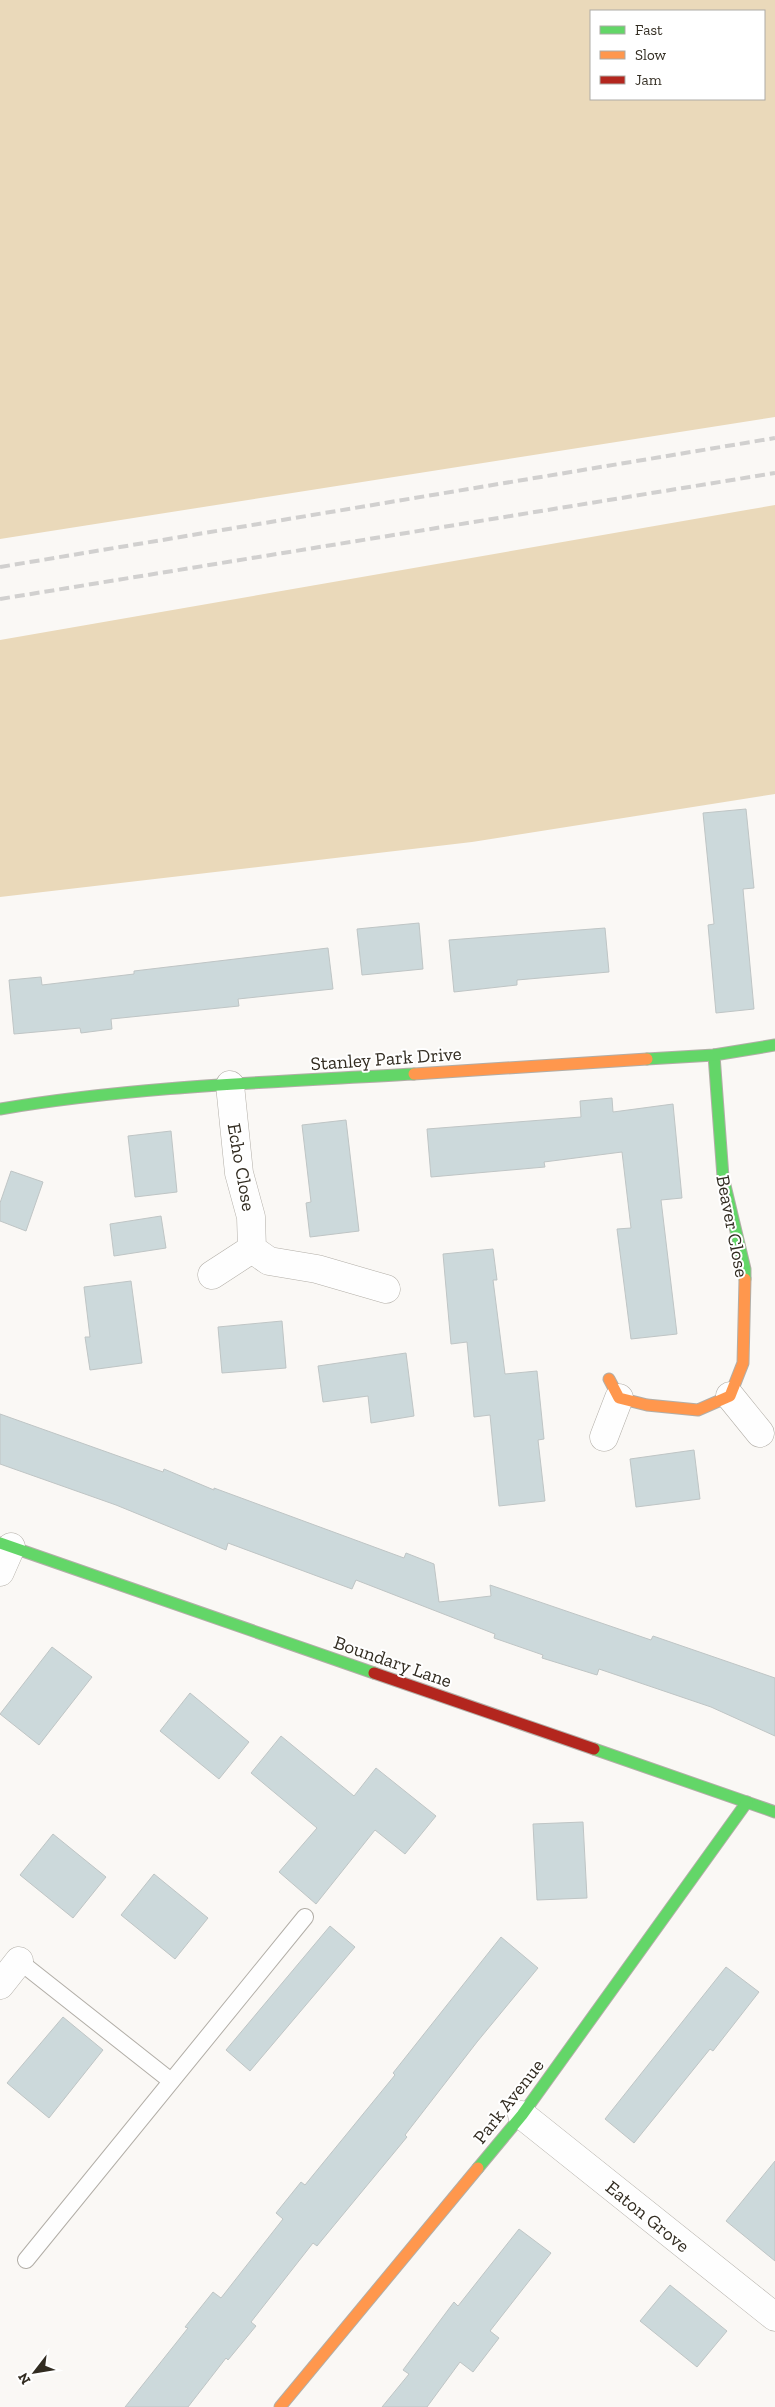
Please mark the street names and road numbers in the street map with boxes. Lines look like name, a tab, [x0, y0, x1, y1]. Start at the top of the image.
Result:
street label: Stanley Park Drive	[310, 1042, 462, 1075]
street label: Echo Close	[222, 1121, 261, 1213]
street label: Beaver Close	[711, 1173, 754, 1279]
street label: Boundary Lane	[331, 1631, 455, 1692]
street label: Park Avenue	[468, 2054, 549, 2148]
street label: Eaton Grove	[601, 2176, 694, 2257]

